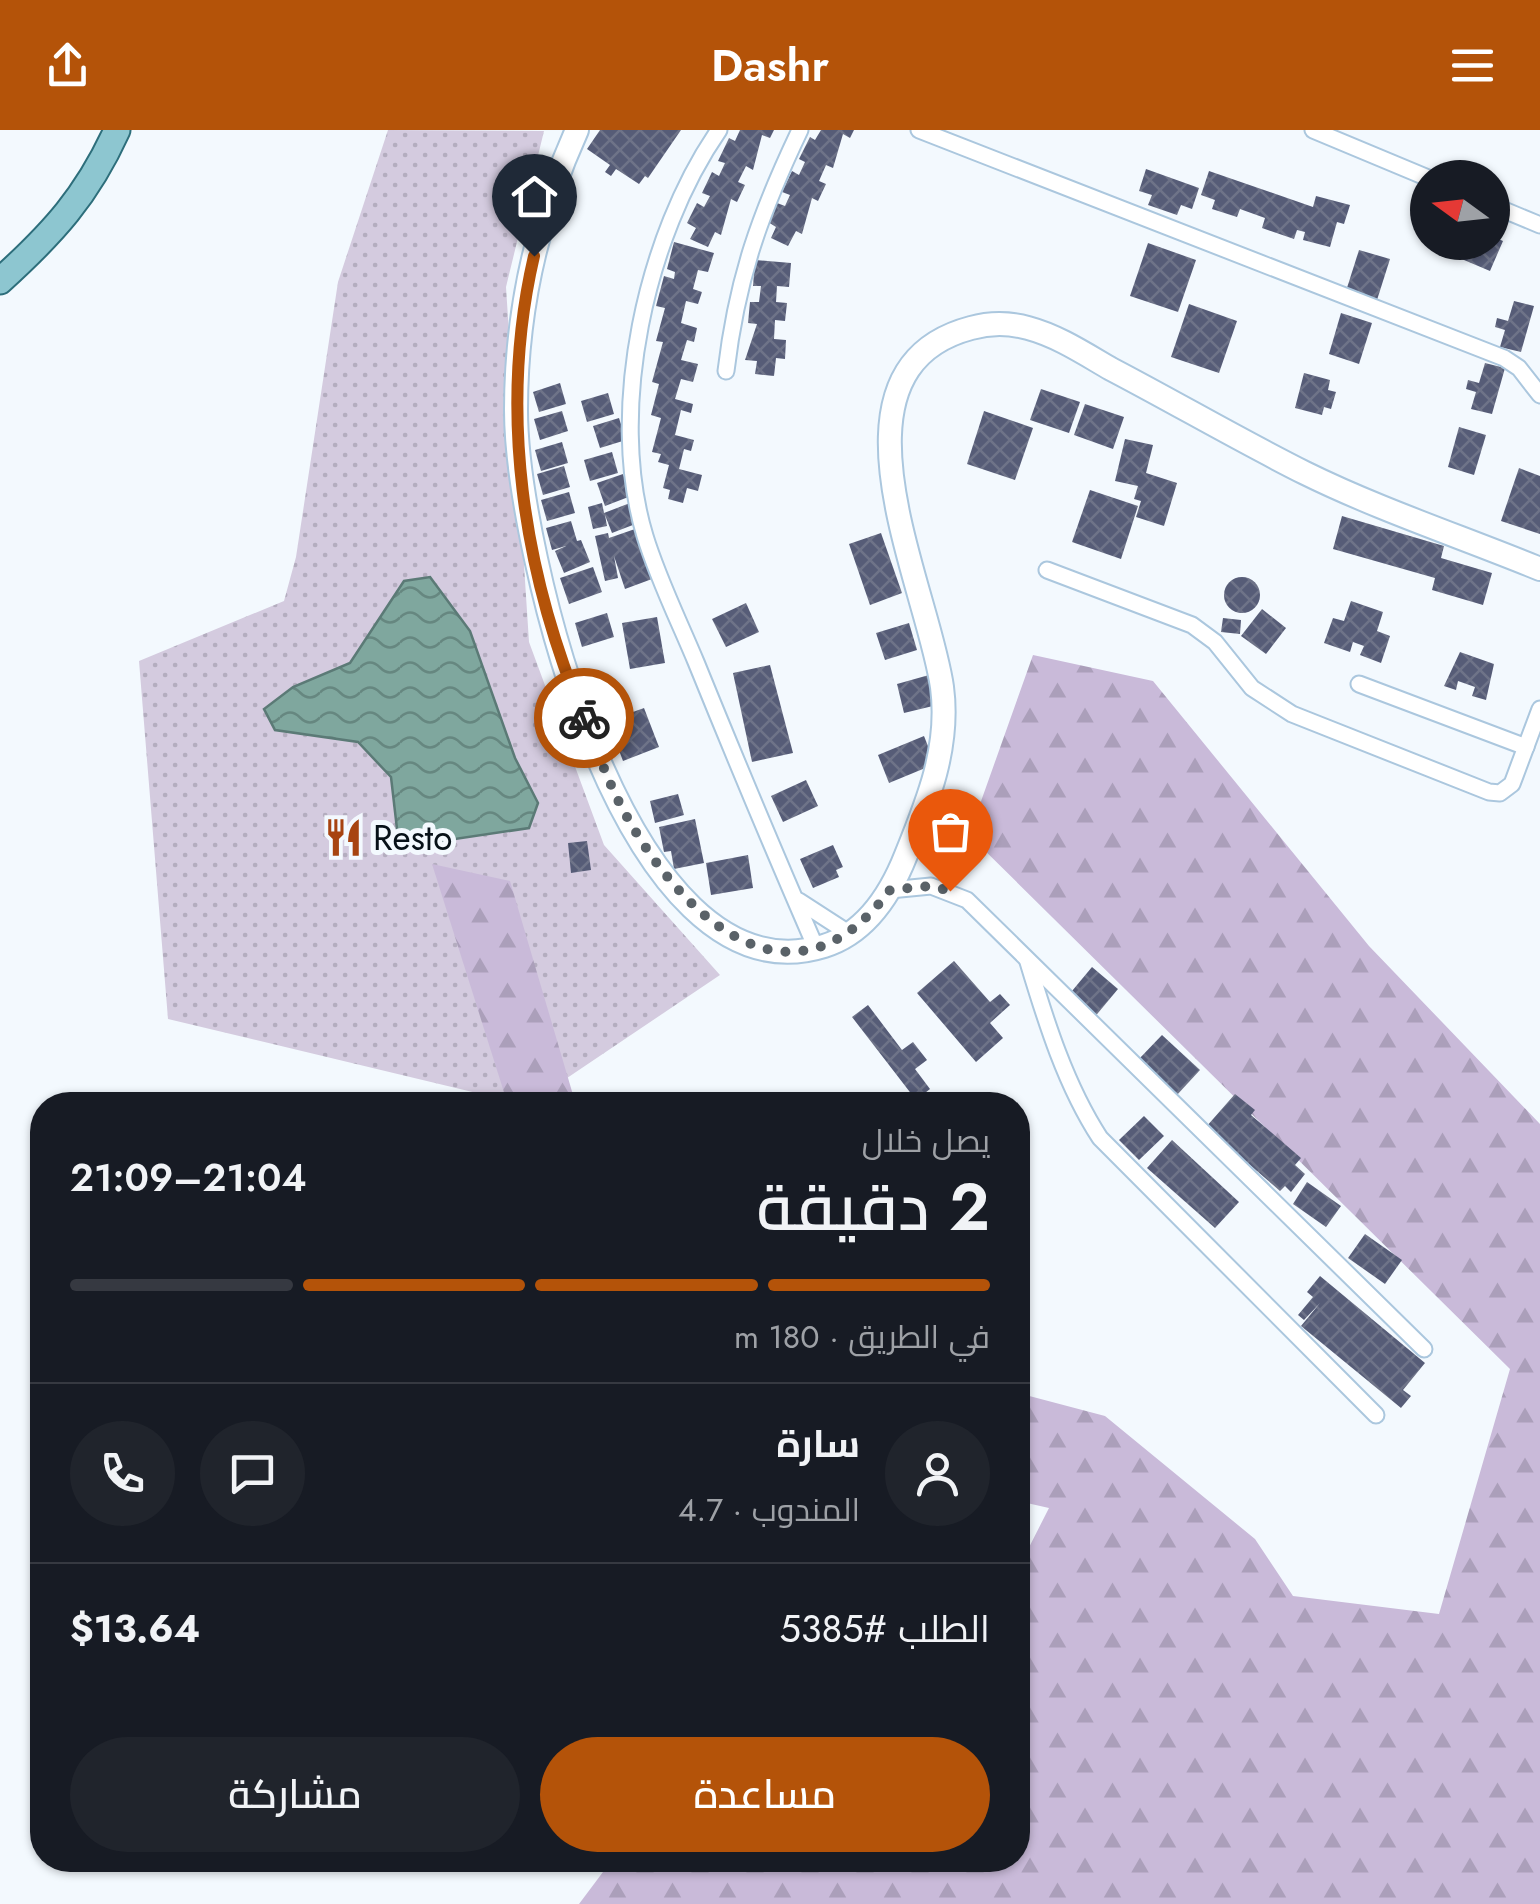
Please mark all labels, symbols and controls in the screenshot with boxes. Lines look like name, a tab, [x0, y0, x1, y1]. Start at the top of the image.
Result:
text: Dashr	[711, 33, 829, 98]
icon: share	[40, 38, 95, 93]
icon: menu	[1445, 38, 1500, 93]
pin	[492, 154, 577, 257]
north arrow	[1410, 160, 1510, 260]
map controls	[1410, 160, 1510, 260]
icon: home	[507, 169, 562, 224]
courier	[534, 668, 634, 768]
icon: bike	[557, 691, 612, 746]
pin	[908, 789, 993, 892]
icon: bag	[923, 804, 978, 859]
place label: Resto	[373, 813, 452, 863]
restaurant icon: Resto	[322, 817, 364, 859]
text: يصل خلال	[862, 1118, 990, 1164]
text: 21:04–21:09	[70, 1150, 307, 1205]
text: 2 دقيقة	[757, 1160, 990, 1254]
text: في الطريق · 180 m	[734, 1314, 990, 1360]
text: سارة	[777, 1416, 860, 1471]
button: phone	[70, 1421, 175, 1526]
button: chat	[200, 1421, 305, 1526]
button: person	[885, 1421, 990, 1526]
text: المندوب · 4.7	[678, 1487, 860, 1533]
text: $13.64	[70, 1601, 200, 1656]
text: الطلب #5385	[779, 1601, 990, 1656]
button: مشاركة	[70, 1737, 520, 1852]
button: مساعدة	[540, 1737, 990, 1852]

